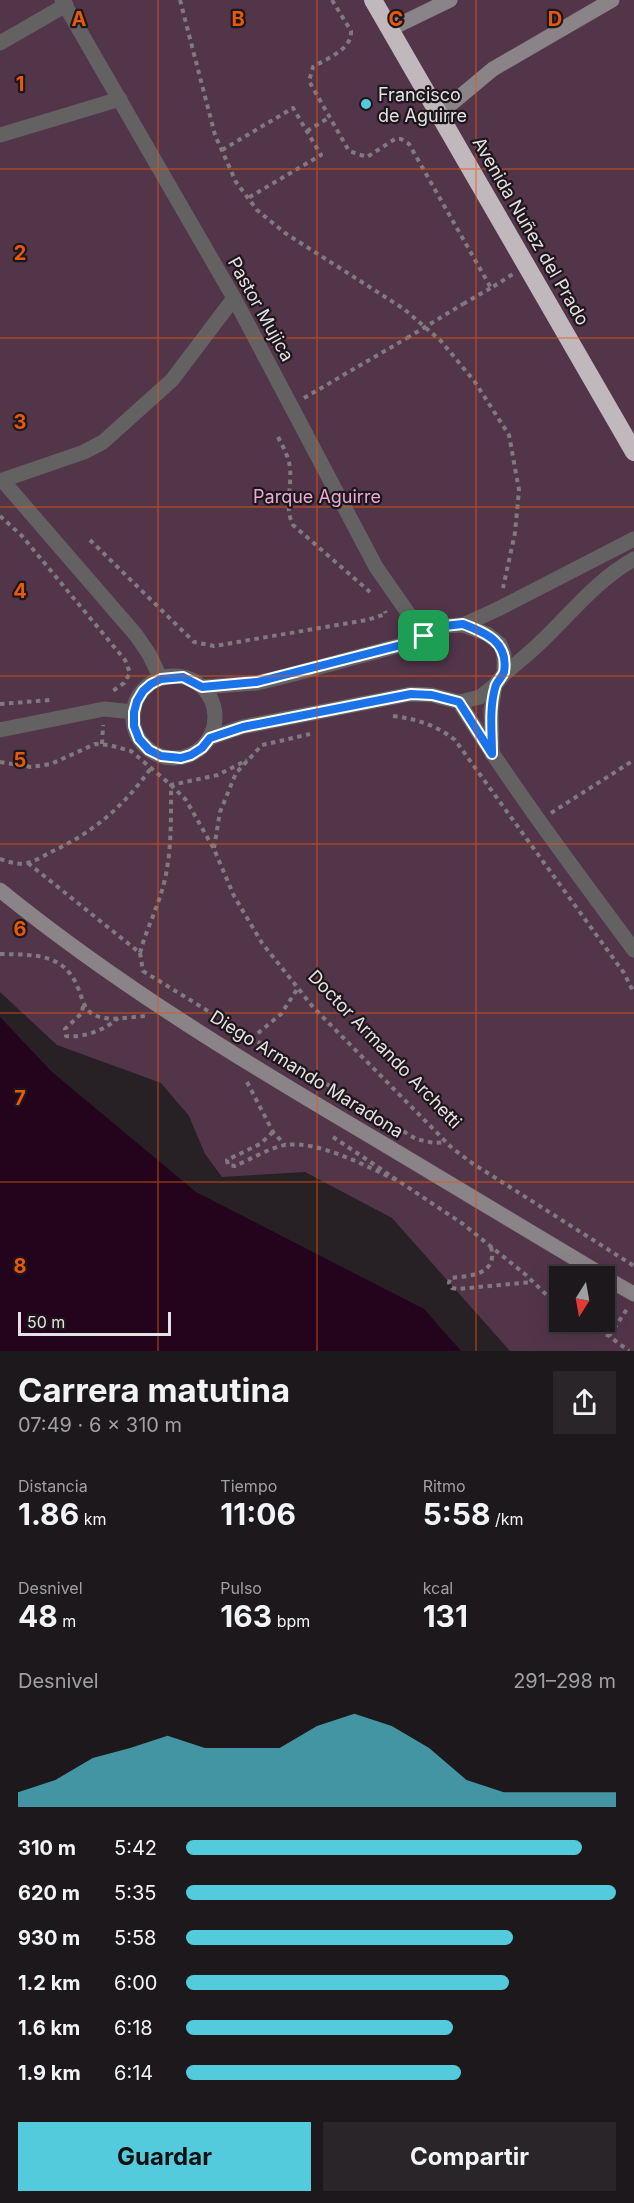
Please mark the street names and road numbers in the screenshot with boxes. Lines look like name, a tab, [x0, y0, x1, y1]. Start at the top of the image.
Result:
street label: Avenida Nuñez del Prado	[468, 133, 594, 329]
street label: Pastor Mujica	[224, 253, 298, 365]
street label: Doctor Armando Archetti	[304, 966, 466, 1132]
street label: Diego Armando Maradona	[207, 1006, 407, 1142]

